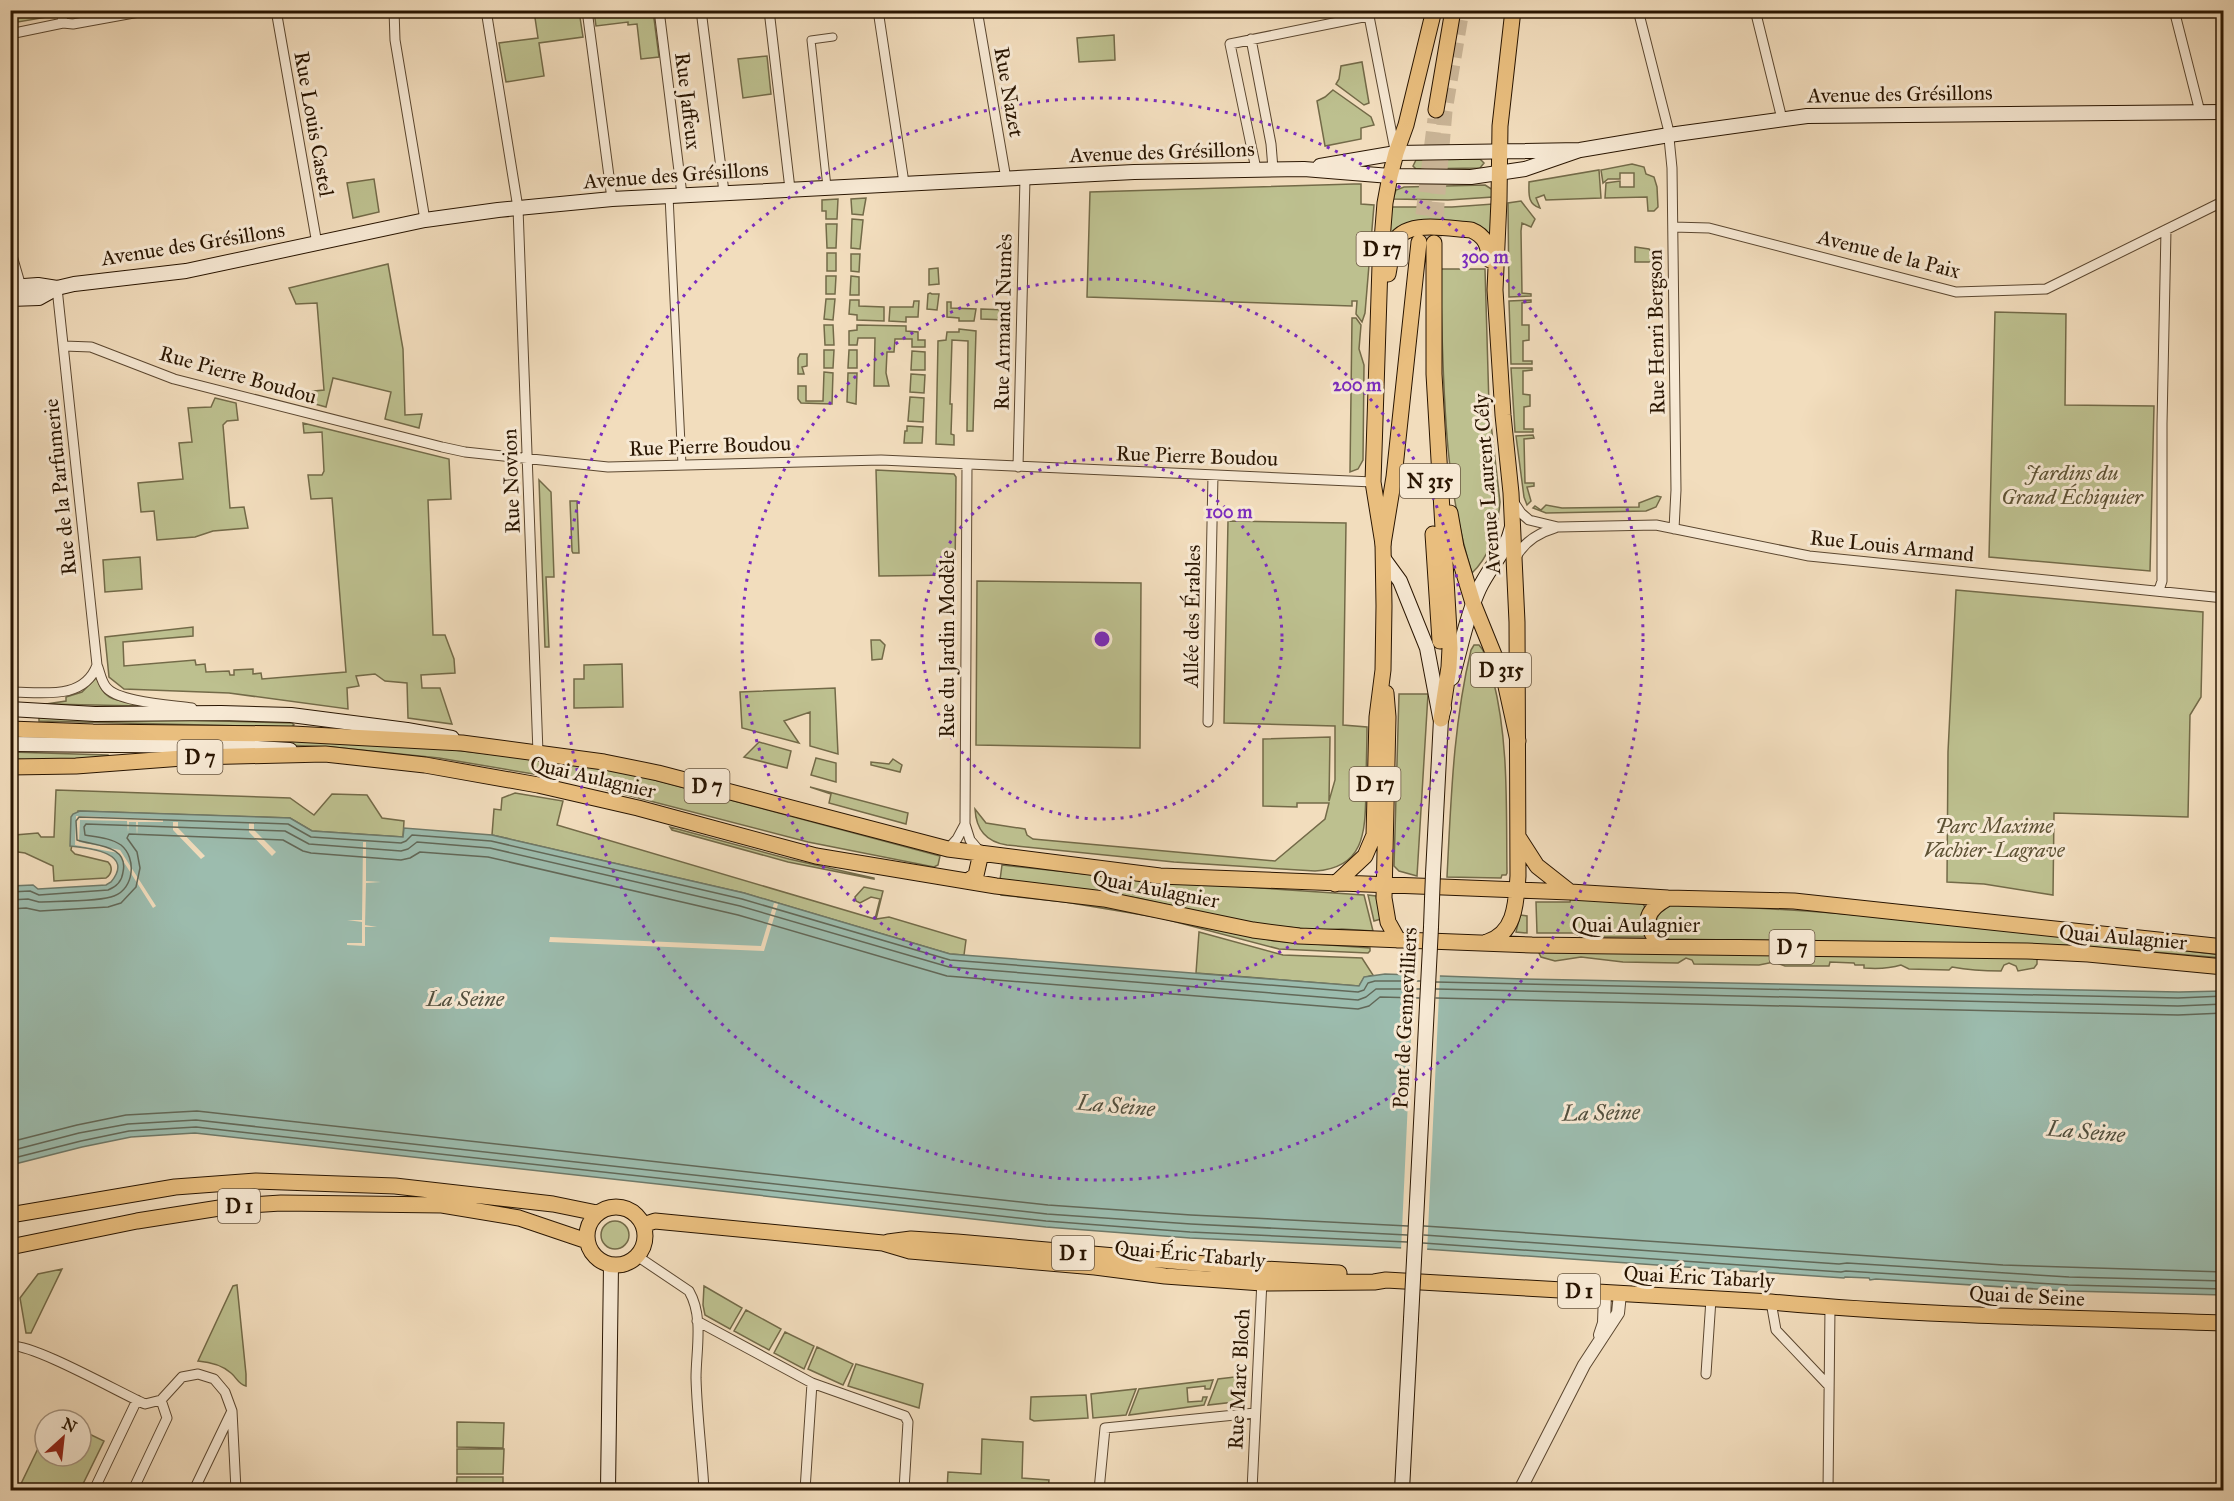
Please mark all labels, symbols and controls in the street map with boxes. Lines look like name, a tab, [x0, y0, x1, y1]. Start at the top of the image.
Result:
street label: Rue Nazet	[988, 45, 1030, 140]
street label: Rue Louis Castel	[288, 49, 340, 199]
street label: Rue Jaffeux	[669, 51, 707, 152]
street label: Avenue des Grésillons	[1806, 79, 1993, 109]
street label: Avenue des Grésillons	[1068, 136, 1255, 168]
street label: Avenue des Grésillons	[582, 156, 769, 195]
street label: Avenue des Grésillons	[98, 217, 287, 271]
street label: Avenue de la Paix	[1814, 223, 1964, 284]
road number: D 17	[1356, 232, 1408, 266]
street label: Rue Armand Numès	[988, 233, 1018, 411]
text: 300 m	[1461, 246, 1509, 269]
street label: Rue Henri Bergson	[1642, 249, 1670, 415]
street label: Rue Pierre Boudou	[156, 340, 320, 410]
text: 200 m	[1333, 374, 1382, 396]
street label: Avenue Laurent Cély	[1468, 392, 1506, 576]
street label: Rue de la Parfumerie	[38, 397, 82, 576]
street label: Rue Novion	[496, 428, 526, 534]
street label: Rue Pierre Boudou	[628, 430, 792, 462]
street label: Rue Pierre Boudou	[1115, 440, 1279, 472]
park label: Jardins du Grand Échiquier	[2001, 460, 2144, 510]
road number: N 315	[1400, 464, 1460, 498]
text: 100 m	[1206, 501, 1253, 523]
street label: Rue Louis Armand	[1809, 524, 1976, 568]
street label: Allée des Érables	[1177, 544, 1206, 689]
street label: Rue du Jardin Modèle	[934, 550, 960, 738]
centre of rings	[1092, 629, 1112, 649]
road number: D 315	[1471, 653, 1531, 687]
road number: D 7	[178, 740, 222, 774]
street label: Quai Aulagnier	[528, 750, 659, 804]
road number: D 17	[1350, 767, 1400, 801]
road number: D 7	[684, 769, 730, 803]
park label: Parc Maxime Vachier-Lagrave	[1924, 813, 2066, 863]
street label: Quai Aulagnier	[1091, 864, 1222, 914]
street label: Quai Aulagnier	[1572, 912, 1700, 938]
street label: Quai Aulagnier	[2058, 918, 2188, 956]
street label: Pont de Gennevilliers	[1387, 926, 1423, 1110]
road number: D 7	[1770, 930, 1814, 964]
water label: La Seine	[425, 985, 505, 1012]
water label: La Seine	[1075, 1089, 1157, 1122]
water label: La Seine	[1561, 1098, 1641, 1127]
water label: La Seine	[2045, 1115, 2127, 1148]
road number: D 1	[218, 1189, 260, 1223]
street label: Quai Éric Tabarly	[1114, 1233, 1268, 1274]
road number: D 1	[1052, 1236, 1094, 1270]
street label: Quai Éric Tabarly	[1623, 1259, 1776, 1294]
road number: D 1	[1558, 1274, 1600, 1308]
street label: Quai de Seine	[1969, 1280, 2086, 1312]
street label: Rue Marc Bloch	[1222, 1307, 1256, 1450]
north arrow	[33, 1408, 93, 1468]
text: N	[59, 1414, 80, 1437]

